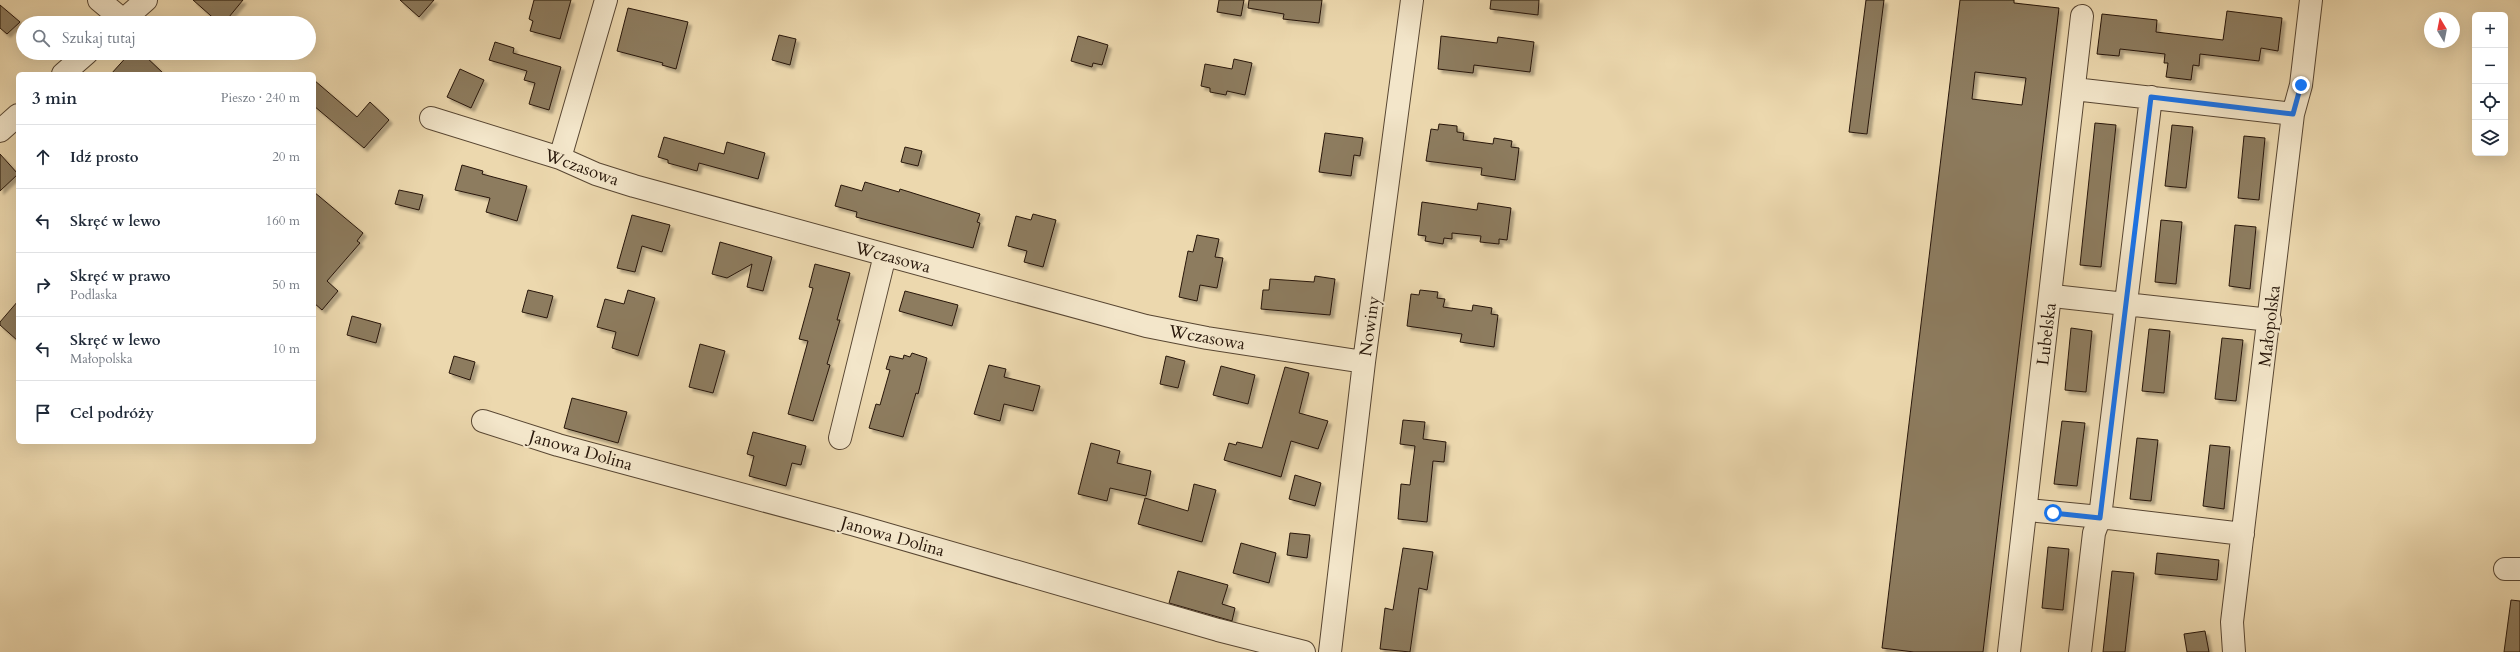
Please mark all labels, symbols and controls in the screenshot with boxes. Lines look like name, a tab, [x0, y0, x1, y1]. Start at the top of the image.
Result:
north arrow	[2424, 12, 2460, 48]
map controls	[2472, 12, 2508, 156]
button: +	[2472, 12, 2508, 48]
search box	[16, 16, 316, 60]
icon: search	[30, 27, 52, 49]
text: Szukaj tutaj	[62, 28, 136, 48]
button: −	[2472, 48, 2508, 84]
route end	[2292, 76, 2310, 94]
button: locate	[2472, 84, 2508, 120]
text: 3 min	[32, 87, 77, 110]
text: Pieszo · 240 m	[221, 89, 300, 107]
button: layers	[2472, 120, 2508, 156]
street label: Wczasowa	[541, 143, 623, 192]
icon: ahead	[32, 146, 54, 168]
text: Idź prosto	[70, 147, 138, 167]
text: 20 m	[272, 148, 300, 166]
icon: left	[32, 210, 54, 232]
text: Skręć w lewo	[70, 211, 160, 231]
text: 160 m	[266, 212, 300, 230]
street label: Wczasowa	[852, 236, 934, 279]
text: Skręć w prawo	[70, 266, 171, 286]
icon: right	[32, 274, 54, 296]
text: 50 m	[272, 276, 300, 294]
street label: Małopolska	[2253, 283, 2286, 368]
text: Podlaska	[70, 286, 117, 304]
street label: Nowiny	[1354, 294, 1385, 358]
street label: Lubelska	[2031, 301, 2062, 367]
street label: Wczasowa	[1166, 319, 1248, 356]
text: Skręć w lewo	[70, 330, 160, 350]
icon: left	[32, 338, 54, 360]
text: 10 m	[272, 340, 300, 358]
text: Małopolska	[70, 350, 133, 368]
icon: arrive	[32, 402, 54, 424]
text: Cel podróży	[70, 403, 154, 423]
street label: Janowa Dolina	[524, 424, 636, 476]
route start	[2044, 504, 2062, 522]
street label: Janowa Dolina	[836, 510, 948, 562]

